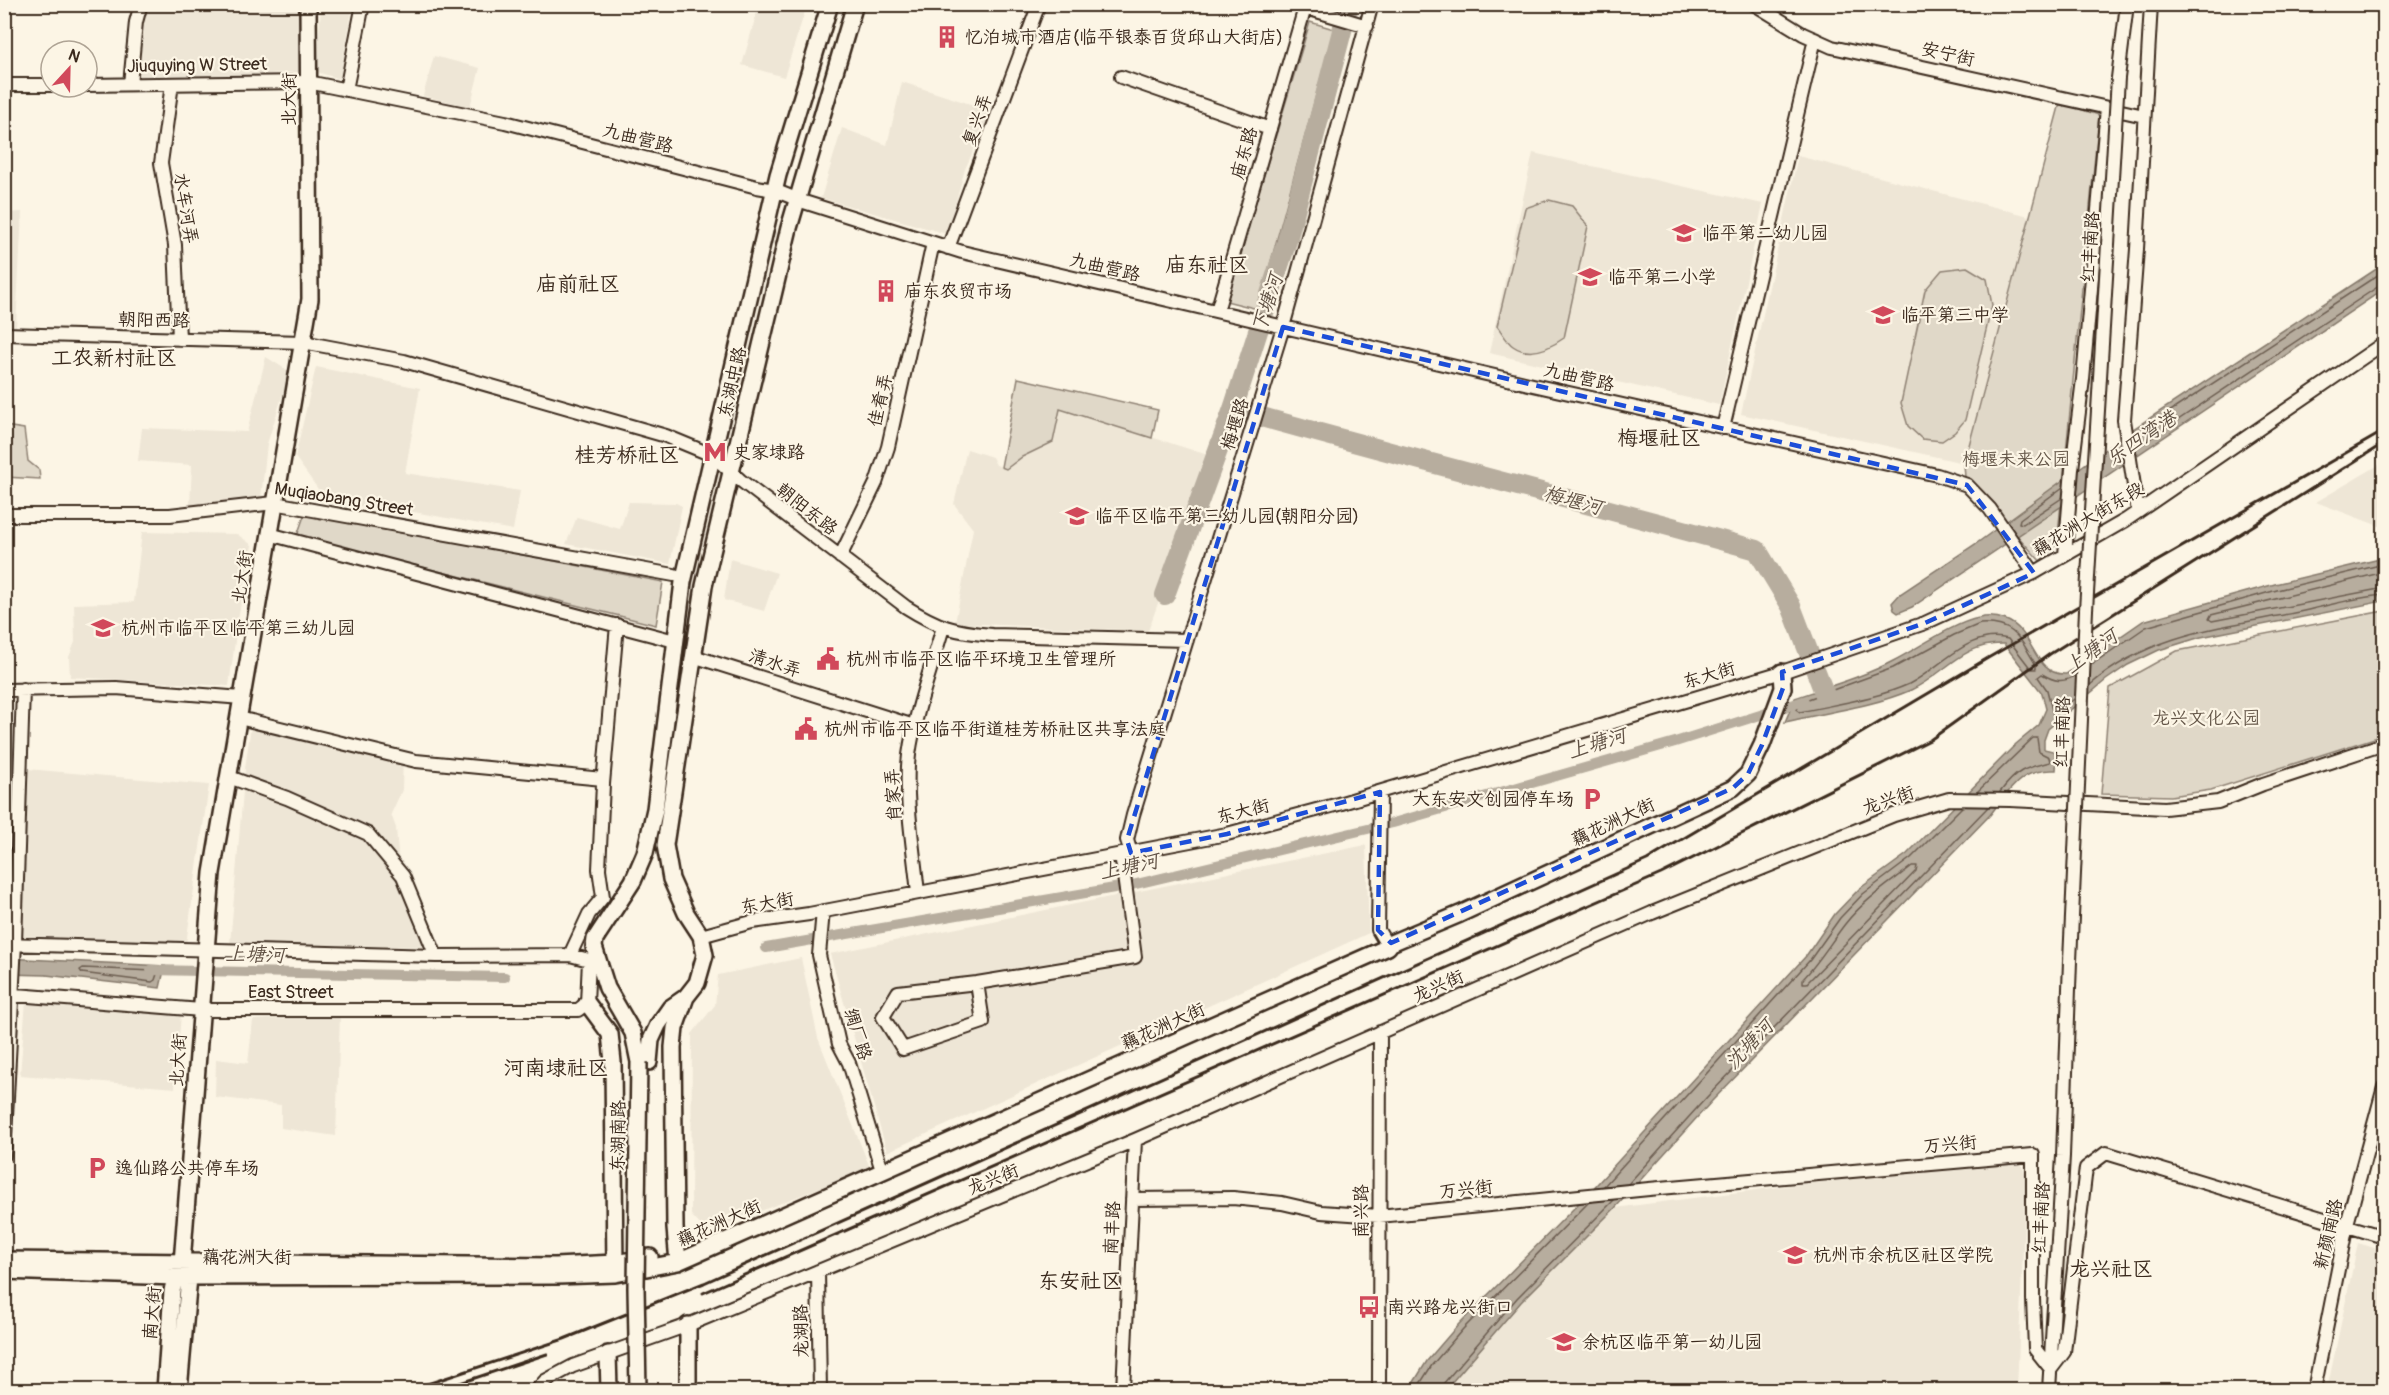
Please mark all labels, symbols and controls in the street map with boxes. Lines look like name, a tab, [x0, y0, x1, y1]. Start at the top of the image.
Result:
building icon: 忆泊城市酒店(临平银泰百货邱山大街店)	[934, 24, 960, 50]
place label: 忆泊城市酒店(临平银泰百货邱山大街店)	[965, 26, 1283, 49]
street label: 安宁街	[1919, 37, 1977, 72]
north arrow	[39, 39, 99, 99]
text: N	[65, 45, 83, 67]
street label: Jiuquying W Street	[127, 53, 268, 78]
street label: 北大街	[278, 72, 301, 126]
street label: 复兴弄	[957, 91, 998, 149]
street label: 九曲营路	[600, 119, 676, 158]
street label: 庙东路	[1226, 124, 1263, 182]
street label: 水车河弄	[169, 171, 202, 245]
street label: 红丰南路	[2077, 210, 2104, 284]
school or university icon: 临平第二幼儿园	[1671, 220, 1697, 246]
place label: 临平第二幼儿园	[1702, 222, 1828, 245]
street label: 九曲营路	[1067, 248, 1143, 287]
district label: 庙东社区	[1165, 252, 1249, 279]
school or university icon: 临平第二小学	[1577, 264, 1603, 290]
place label: 临平第二小学	[1608, 266, 1716, 289]
water label: 下塘河	[1246, 268, 1290, 336]
district label: 庙前社区	[536, 271, 620, 298]
building icon: 庙东农贸市场	[873, 278, 899, 304]
place label: 庙东农贸市场	[904, 280, 1012, 303]
school or university icon: 临平第三中学	[1870, 302, 1896, 328]
place label: 临平第三中学	[1901, 304, 2009, 327]
street label: 朝阳西路	[118, 308, 190, 333]
street label: 东湖中路	[713, 344, 752, 420]
district label: 工农新村社区	[51, 345, 177, 372]
street label: 九曲营路	[1541, 358, 1617, 397]
street label: 佳肴弄	[863, 371, 898, 429]
street label: 梅堰路	[1217, 395, 1254, 453]
water label: 乐四湾港	[2101, 405, 2183, 471]
district label: 梅堰社区	[1617, 425, 1701, 452]
metro station icon: 史家埭路	[702, 439, 728, 465]
place label: 史家埭路	[733, 441, 805, 464]
district label: 桂芳桥社区	[575, 442, 680, 469]
park label: 梅堰未来公园	[1962, 448, 2070, 471]
street label: Muqiaobang Street	[273, 477, 416, 522]
street label: 藕花洲大街东段	[2028, 477, 2148, 562]
street label: 朝阳东路	[771, 478, 842, 541]
water label: 梅堰河	[1541, 481, 1608, 521]
school or university icon: 临平区临平第三幼儿园(朝阳分园)	[1064, 503, 1090, 529]
place label: 临平区临平第三幼儿园(朝阳分园)	[1095, 505, 1359, 528]
street label: 北大街	[227, 549, 258, 606]
school or university icon: 杭州市临平区临平第三幼儿园	[90, 615, 116, 641]
place label: 杭州市临平区临平第三幼儿园	[121, 617, 355, 640]
water label: 上塘河	[2060, 622, 2125, 679]
street label: 清水弄	[746, 644, 804, 683]
public building icon: 杭州市临平区临平环境卫生管理所	[815, 646, 841, 672]
place label: 杭州市临平区临平环境卫生管理所	[846, 648, 1116, 671]
street label: 东大街	[1680, 657, 1738, 694]
street label: 红丰南路	[2050, 696, 2075, 768]
park label: 龙兴文化公园	[2152, 707, 2260, 730]
public building icon: 杭州市临平区临平街道桂芳桥社区共享法庭	[793, 716, 819, 742]
place label: 杭州市临平区临平街道桂芳桥社区共享法庭	[824, 718, 1166, 741]
water label: 上塘河	[1565, 722, 1632, 764]
street label: 肖家弄	[881, 767, 906, 823]
street label: 龙兴街	[1859, 781, 1917, 820]
parking icon: 大东安文创园停车场	[1579, 786, 1605, 812]
place label: 大东安文创园停车场	[1412, 788, 1574, 811]
street label: 藕花洲大街	[1568, 793, 1659, 852]
street label: 东大街	[1214, 794, 1272, 829]
water label: 上塘河	[1097, 847, 1164, 885]
street label: 东大街	[739, 887, 796, 920]
water label: 上塘河	[225, 941, 288, 968]
street label: 龙兴街	[1409, 965, 1468, 1008]
street label: East Street	[248, 981, 335, 1004]
street label: 藕花洲大街	[1117, 998, 1209, 1055]
street label: 绸厂路	[839, 1005, 876, 1063]
water label: 沈塘河	[1720, 1012, 1781, 1075]
street label: 北大街	[165, 1032, 192, 1088]
district label: 河南埭社区	[504, 1055, 609, 1082]
street label: 东湖南路	[606, 1100, 631, 1172]
street label: 万兴街	[1922, 1131, 1978, 1158]
parking icon: 逸仙路公共停车场	[84, 1155, 110, 1181]
place label: 逸仙路公共停车场	[115, 1157, 259, 1180]
street label: 龙兴街	[964, 1159, 1023, 1200]
street label: 万兴街	[1438, 1175, 1494, 1204]
street label: 红丰南路	[2028, 1181, 2055, 1255]
street label: 南兴路	[1350, 1184, 1373, 1238]
street label: 藕花洲大街	[673, 1195, 765, 1252]
street label: 新颜南路	[2309, 1196, 2348, 1272]
street label: 南丰路	[1100, 1200, 1125, 1256]
school or university icon: 杭州市余杭区社区学院	[1782, 1242, 1808, 1268]
place label: 杭州市余杭区社区学院	[1813, 1244, 1993, 1267]
street label: 藕花洲大街	[202, 1246, 292, 1269]
district label: 龙兴社区	[2069, 1256, 2153, 1283]
district label: 东安社区	[1038, 1268, 1122, 1295]
street label: 南大街	[139, 1285, 166, 1341]
bus stop icon: 南兴路龙兴街口	[1356, 1294, 1382, 1320]
place label: 南兴路龙兴街口	[1387, 1296, 1513, 1319]
street label: 龙湖路	[790, 1304, 813, 1358]
school or university icon: 余杭区临平第一幼儿园	[1551, 1329, 1577, 1355]
place label: 余杭区临平第一幼儿园	[1582, 1331, 1762, 1354]

